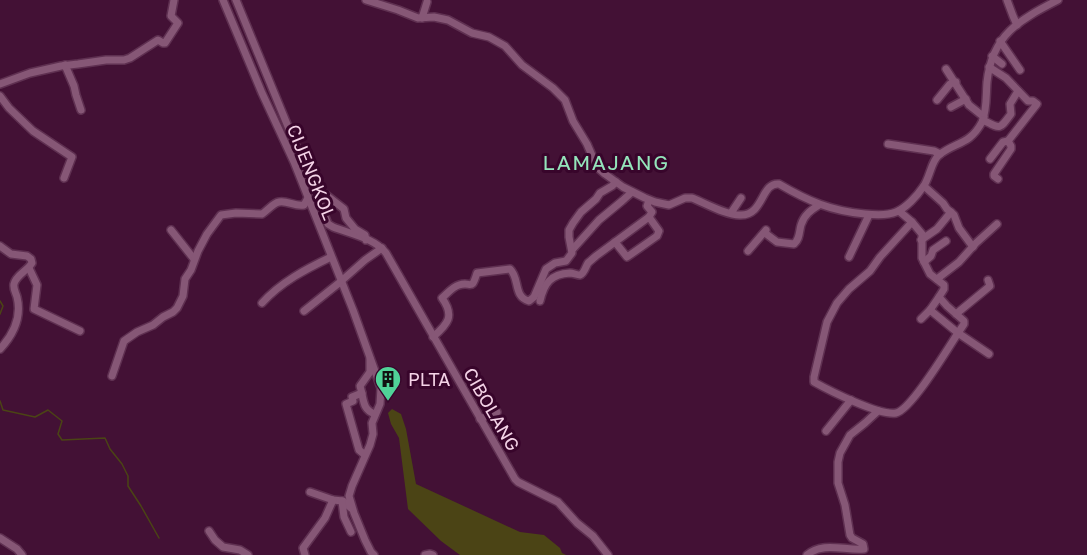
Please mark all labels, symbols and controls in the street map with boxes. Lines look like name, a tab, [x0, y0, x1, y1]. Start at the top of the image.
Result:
street label: CIJENGKOL	[283, 121, 341, 223]
district label: LAMAJANG	[543, 149, 669, 175]
street label: CIBOLANG	[459, 363, 525, 455]
building icon: PLTA	[373, 364, 403, 402]
place label: PLTA	[408, 368, 450, 390]

